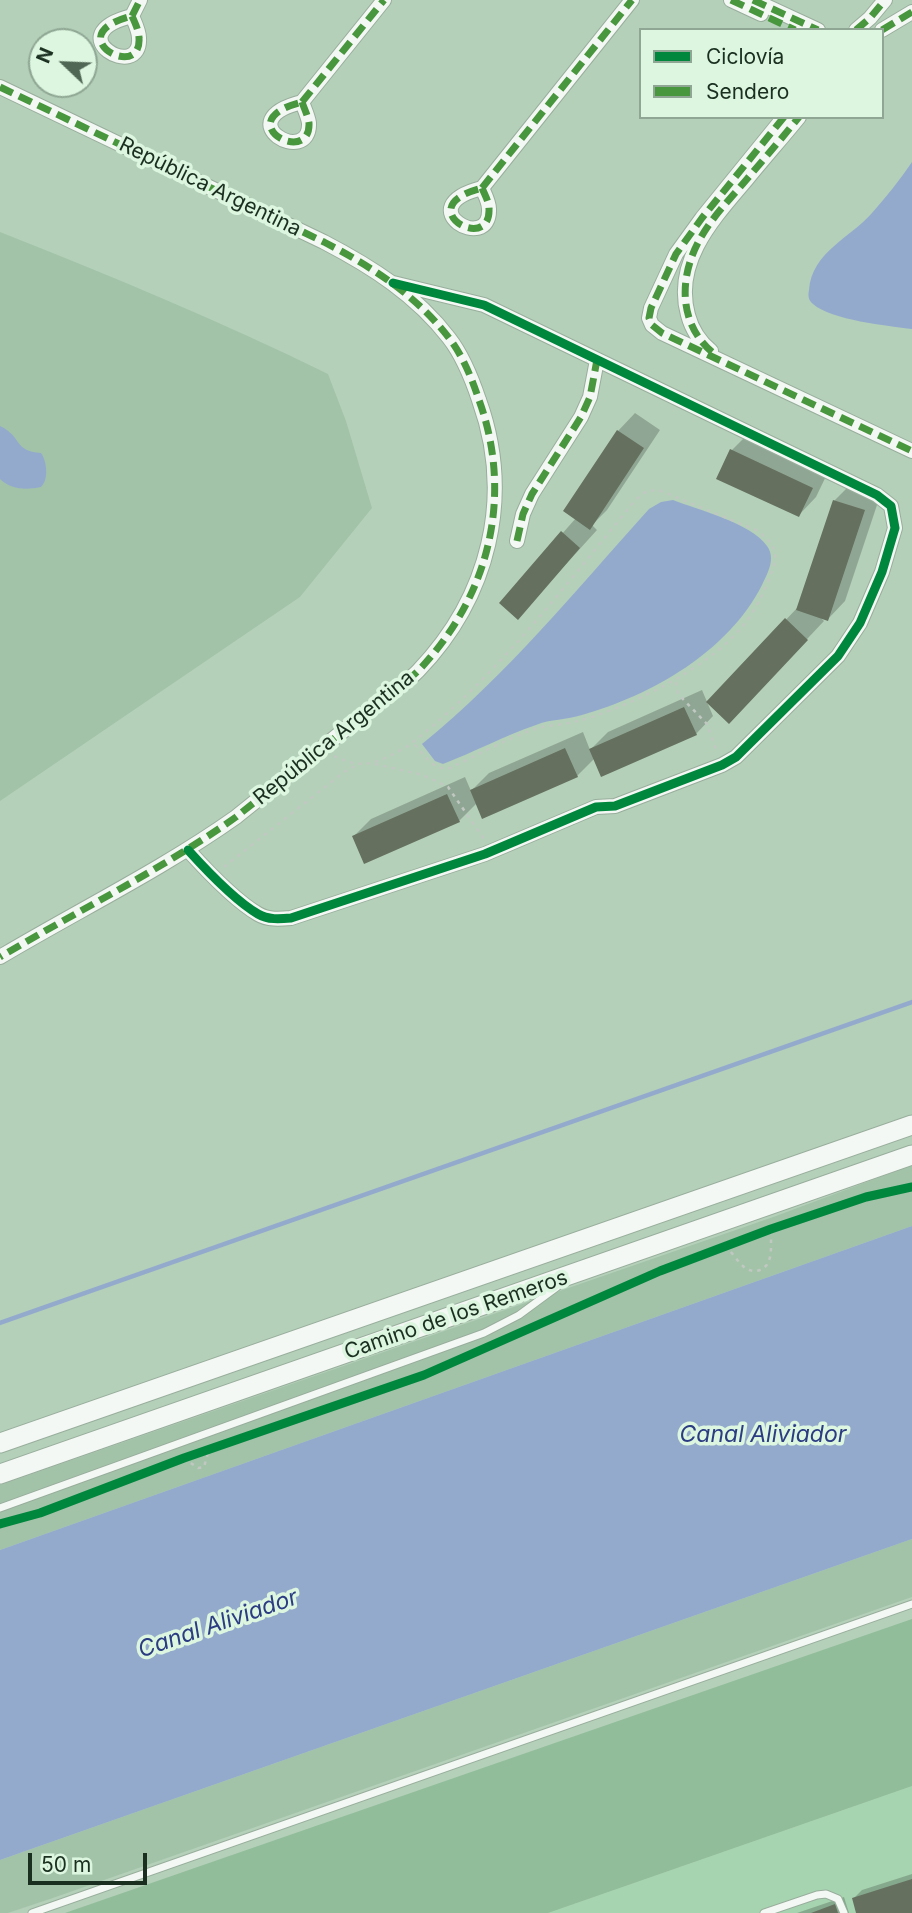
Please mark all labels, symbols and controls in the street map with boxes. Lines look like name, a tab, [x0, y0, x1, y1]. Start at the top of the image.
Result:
north arrow	[28, 28, 98, 98]
legend	[639, 28, 884, 119]
text: N	[32, 44, 58, 67]
text: Ciclovía	[706, 44, 784, 69]
text: Sendero	[706, 79, 789, 104]
street label: República Argentina	[115, 132, 305, 242]
street label: República Argentina	[249, 665, 419, 811]
street label: Camino de los Remeros	[341, 1265, 571, 1365]
water label: Canal Aliviador	[680, 1421, 846, 1449]
water label: Canal Aliviador	[135, 1584, 301, 1664]
scale bar	[32, 1840, 150, 1884]
text: 50 m	[41, 1852, 91, 1877]

